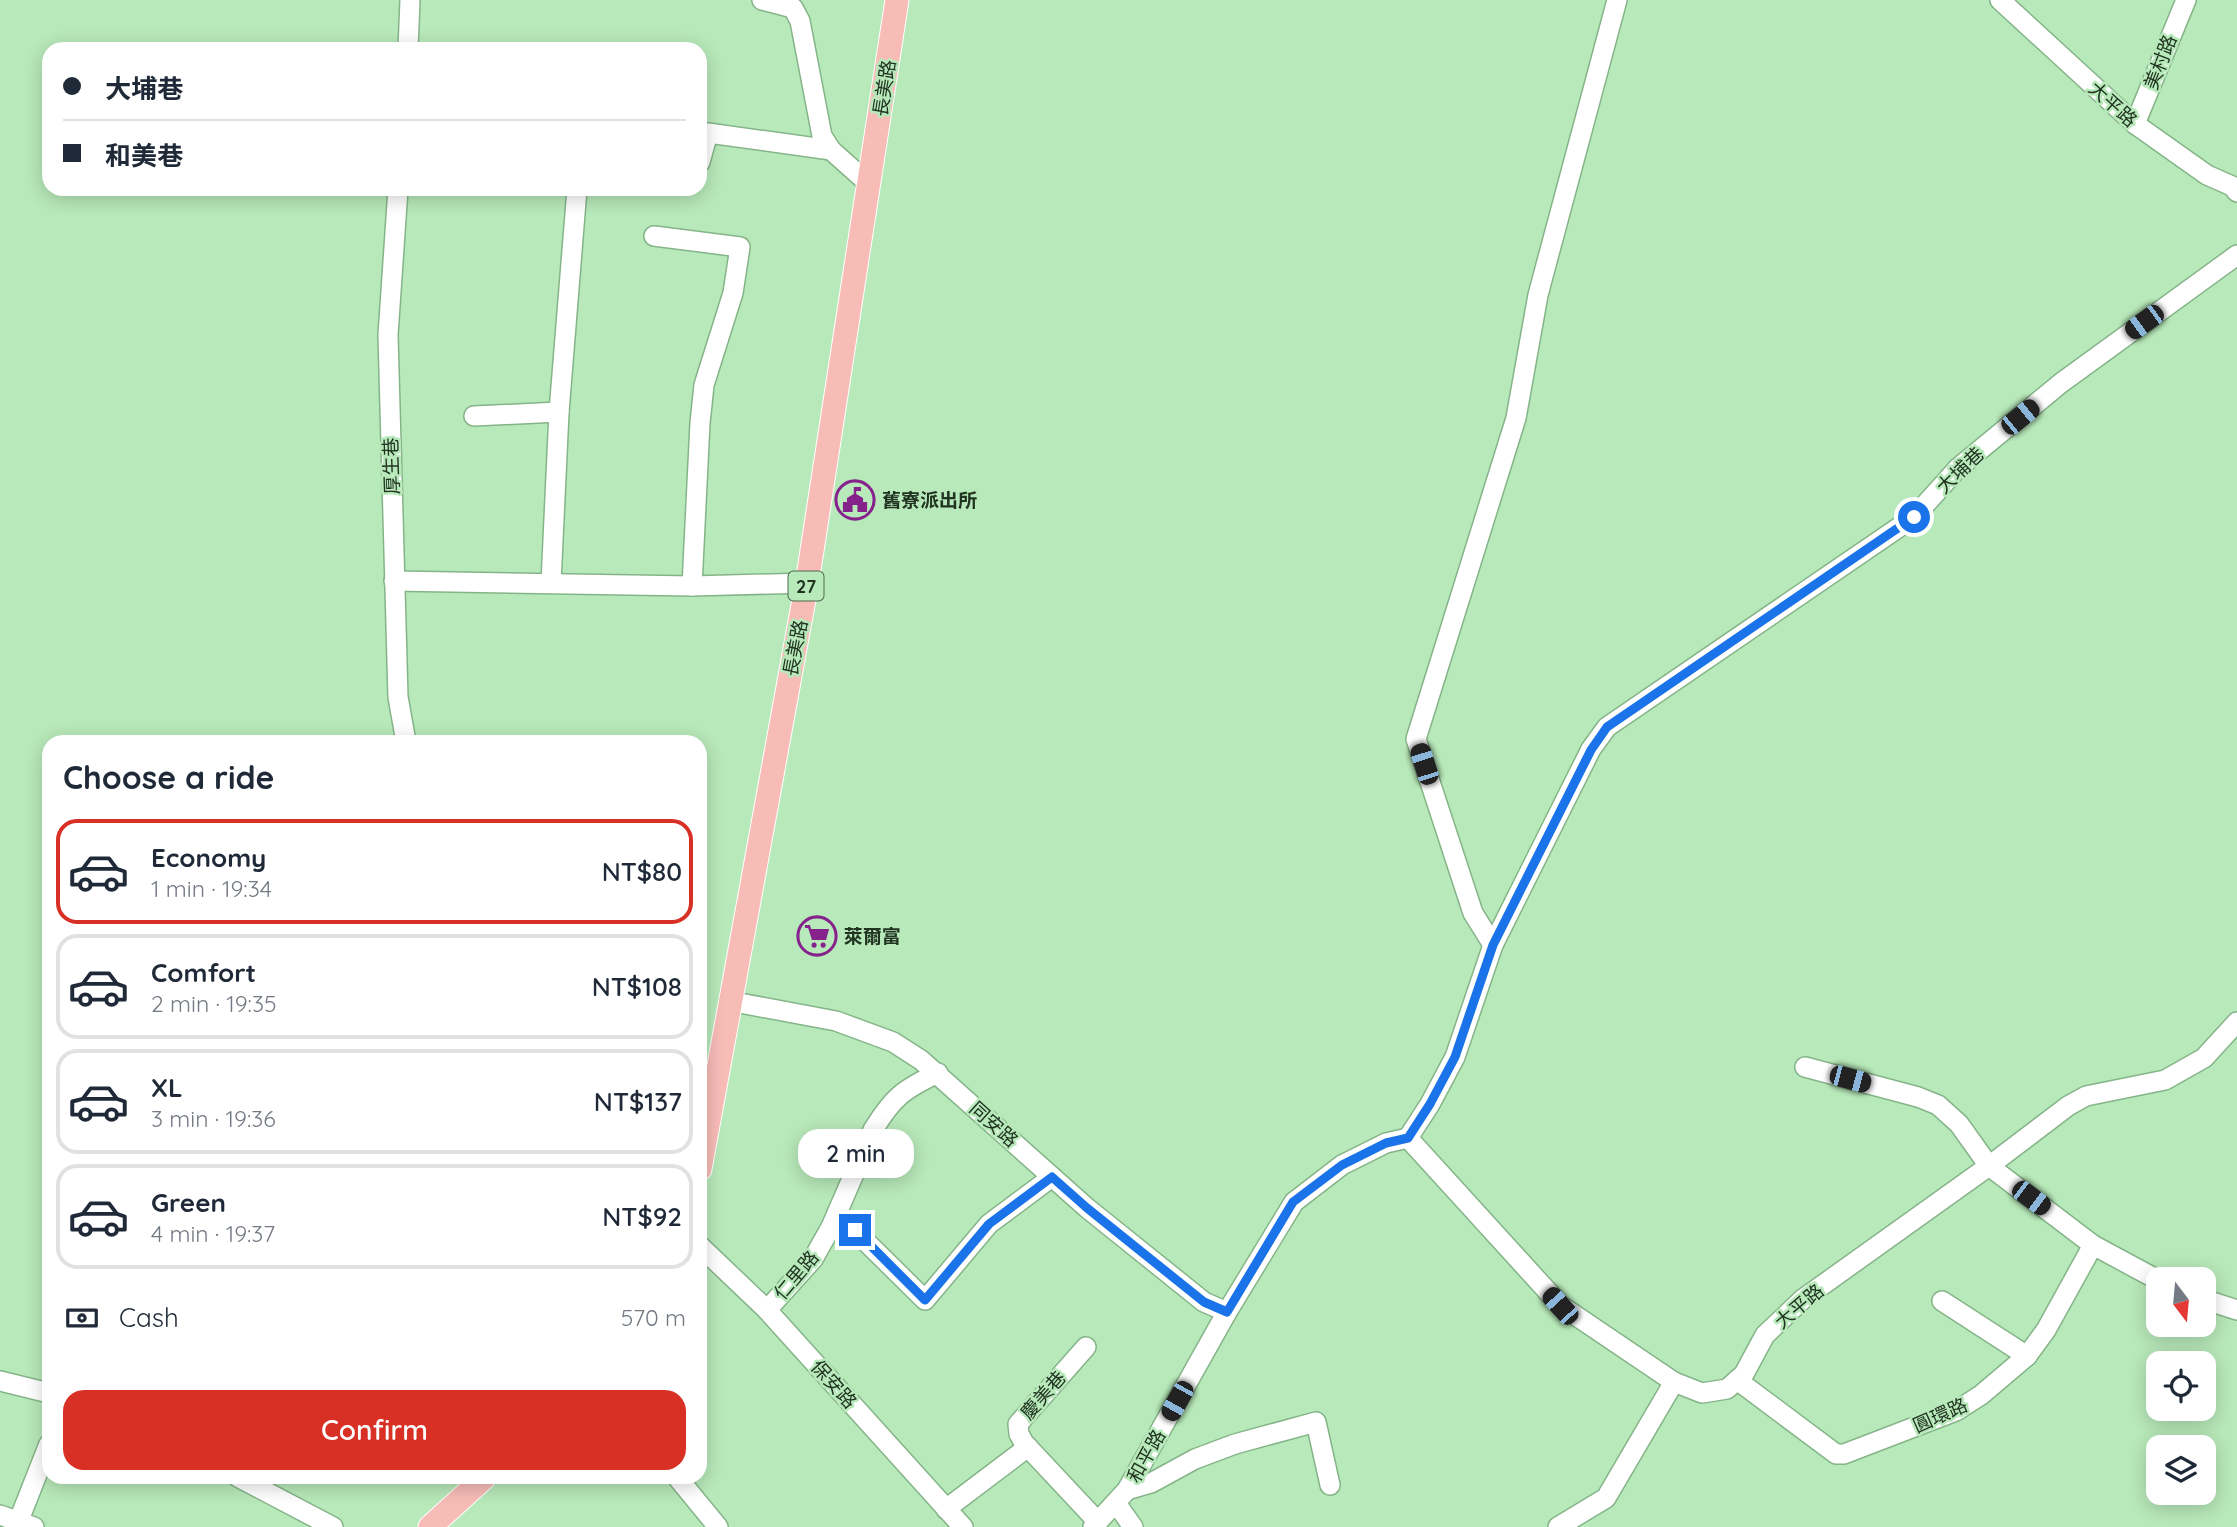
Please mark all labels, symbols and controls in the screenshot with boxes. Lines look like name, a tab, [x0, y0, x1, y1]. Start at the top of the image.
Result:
street label: 美村路	[2139, 31, 2181, 93]
street label: 長美路	[868, 58, 900, 118]
text: 大埔巷	[105, 72, 183, 105]
street label: 大平路	[2084, 76, 2142, 132]
text: 和美巷	[105, 139, 183, 172]
car	[2121, 301, 2168, 343]
car	[1998, 396, 2043, 438]
street label: 厚生巷	[378, 437, 404, 495]
street label: 大埔巷	[1931, 442, 1989, 498]
public building icon: 舊寮派出所	[834, 479, 876, 521]
place label: 舊寮派出所	[882, 488, 977, 512]
route start	[1898, 501, 1930, 533]
road number: 27	[788, 572, 824, 600]
street label: 長美路	[778, 618, 812, 678]
car	[1408, 741, 1441, 787]
text: Choose a ride	[63, 757, 275, 797]
icon: car	[67, 840, 130, 903]
text: Economy	[151, 841, 266, 874]
text: NT$80	[602, 855, 682, 888]
text: 1 min · 19:34	[151, 874, 272, 903]
supermarket icon: 萊爾富	[796, 915, 838, 957]
place label: 萊爾富	[844, 924, 901, 948]
icon: car	[67, 955, 130, 1018]
text: Comfort	[151, 956, 256, 989]
text: NT$108	[592, 970, 682, 1003]
text: 2 min · 19:35	[151, 989, 277, 1018]
car	[1827, 1063, 1874, 1095]
icon: car	[67, 1070, 130, 1133]
text: XL	[151, 1071, 183, 1104]
text: NT$137	[594, 1085, 682, 1118]
street label: 同安路	[965, 1096, 1023, 1152]
text: 3 min · 19:36	[151, 1104, 276, 1133]
callout: 2 min	[797, 1128, 913, 1178]
text: 2 min	[826, 1139, 886, 1168]
car	[2008, 1177, 2055, 1219]
icon: car	[67, 1185, 130, 1248]
text: Green	[151, 1186, 226, 1219]
text: NT$92	[602, 1200, 682, 1233]
route end	[839, 1214, 871, 1246]
text: 4 min · 19:37	[151, 1219, 275, 1248]
street label: 仁里路	[768, 1245, 824, 1305]
north arrow	[2146, 1267, 2216, 1337]
map controls	[2146, 1267, 2216, 1505]
street label: 大平路	[1769, 1278, 1829, 1334]
car	[1539, 1283, 1582, 1329]
icon: cash	[63, 1299, 101, 1337]
text: Cash	[119, 1301, 179, 1334]
text: 570 m	[621, 1303, 686, 1332]
button: locate	[2146, 1351, 2216, 1421]
street label: 保安路	[806, 1355, 862, 1413]
street label: 慶美巷	[1015, 1366, 1071, 1424]
car	[1158, 1378, 1197, 1424]
button: Confirm	[63, 1390, 686, 1470]
street label: 圓環路	[1909, 1392, 1971, 1438]
street label: 和平路	[1122, 1425, 1170, 1487]
button: layers	[2146, 1435, 2216, 1505]

